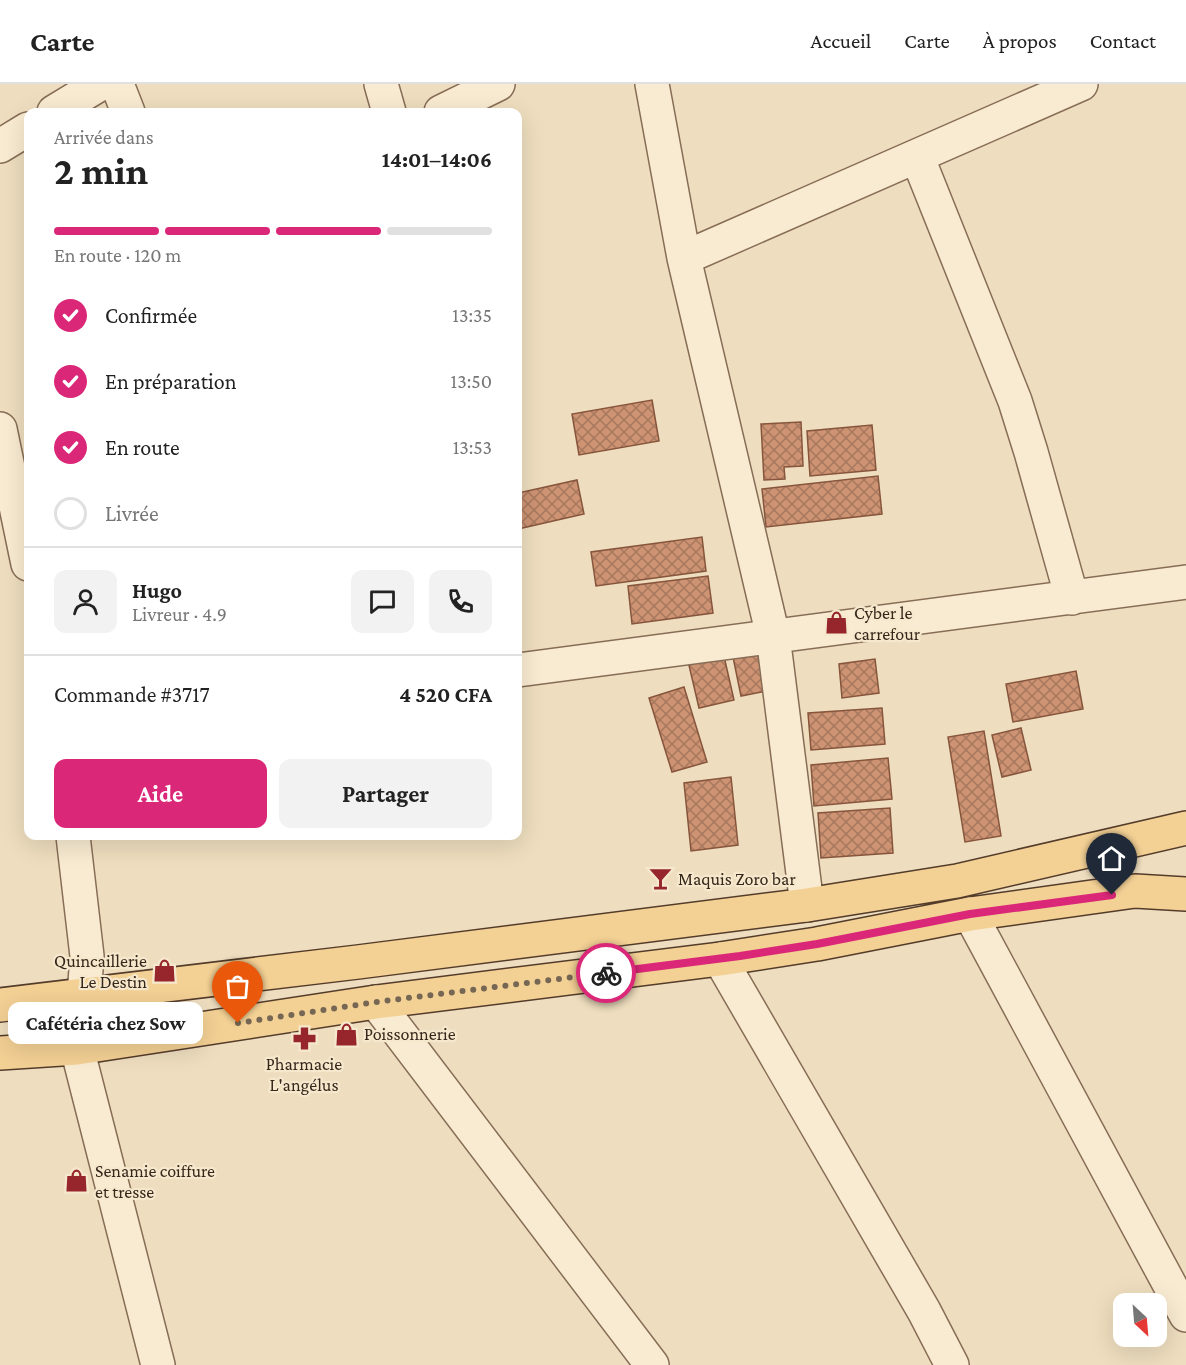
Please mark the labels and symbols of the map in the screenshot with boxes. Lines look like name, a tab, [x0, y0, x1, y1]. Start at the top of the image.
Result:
place label: Cyber le carrefour	[854, 603, 921, 644]
shop icon: Cyber le carrefour	[823, 610, 849, 636]
pin	[1086, 833, 1137, 895]
bar icon: Maquis Zoro bar	[647, 866, 673, 892]
place label: Maquis Zoro bar	[678, 869, 796, 889]
courier	[576, 943, 636, 1003]
place label: Quincaillerie Le Destin	[54, 951, 147, 992]
shop icon: Quincaillerie Le Destin	[152, 958, 178, 984]
pin	[212, 961, 263, 1023]
callout: Cafétéria chez Sow	[7, 1002, 202, 1044]
shop icon: Poissonnerie	[333, 1021, 359, 1047]
place label: Poissonnerie	[364, 1024, 456, 1044]
pharmacy icon: Pharmacie L'angélus	[291, 1025, 317, 1051]
place label: Pharmacie L'angélus	[266, 1054, 342, 1095]
place label: Senamie coiffure et tresse	[95, 1161, 215, 1202]
shop icon: Senamie coiffure et tresse	[64, 1168, 90, 1194]
north arrow	[1113, 1293, 1167, 1347]

